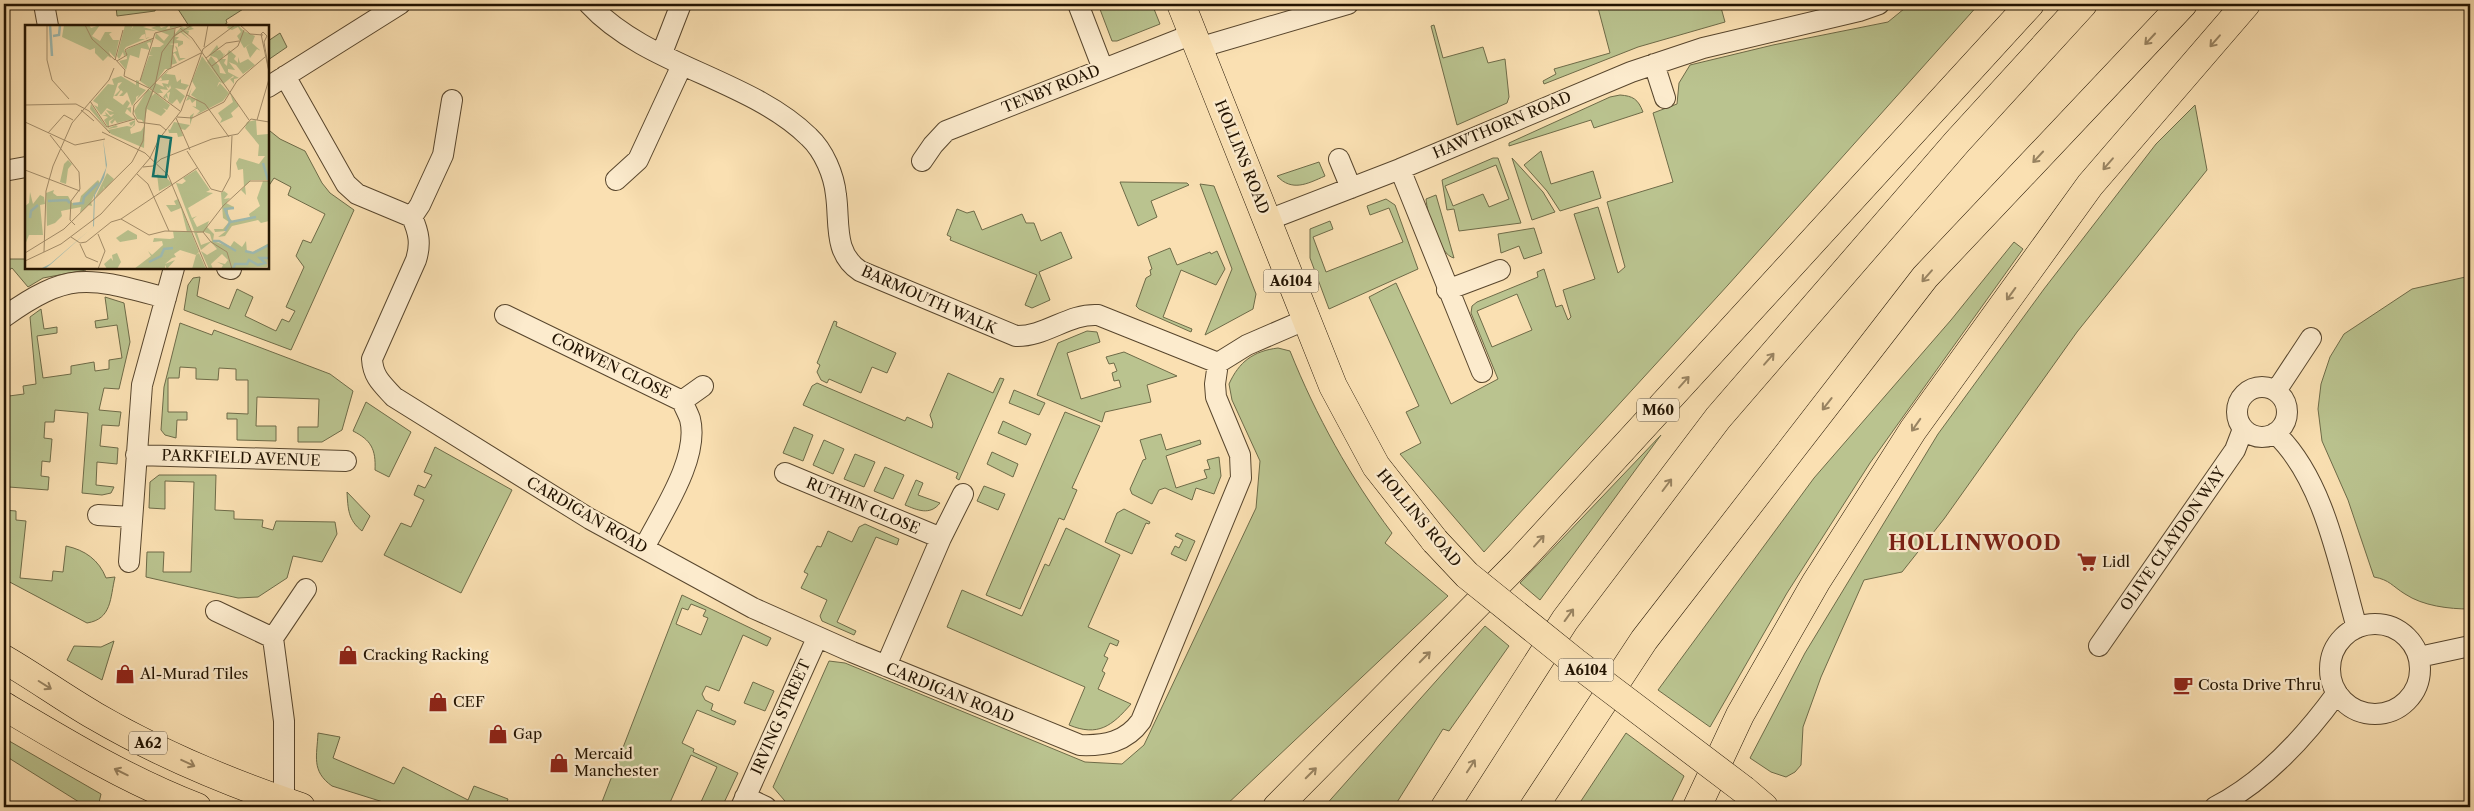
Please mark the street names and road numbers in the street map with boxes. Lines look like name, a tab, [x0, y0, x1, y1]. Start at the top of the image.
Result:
street label: TENBY ROAD	[999, 60, 1103, 117]
street label: HAWTHORN ROAD	[1430, 87, 1574, 162]
street label: HOLLINS ROAD	[1211, 97, 1274, 217]
street label: BARMOUTH WALK	[858, 261, 1001, 339]
road number: A6104	[1264, 270, 1318, 292]
street label: CORWEN CLOSE	[548, 328, 674, 403]
road number: M60	[1637, 398, 1679, 422]
street label: PARKFIELD AVENUE	[161, 445, 321, 470]
street label: OLIVE CLAYDON WAY	[2116, 463, 2230, 614]
street label: HOLLINS ROAD	[1373, 465, 1466, 570]
street label: CARDIGAN ROAD	[523, 472, 651, 557]
street label: RUTHIN CLOSE	[803, 473, 923, 538]
street label: IRVING STREET	[747, 656, 815, 777]
street label: CARDIGAN ROAD	[883, 658, 1017, 727]
road number: A6104	[1558, 658, 1614, 682]
road number: A62	[129, 731, 167, 754]

